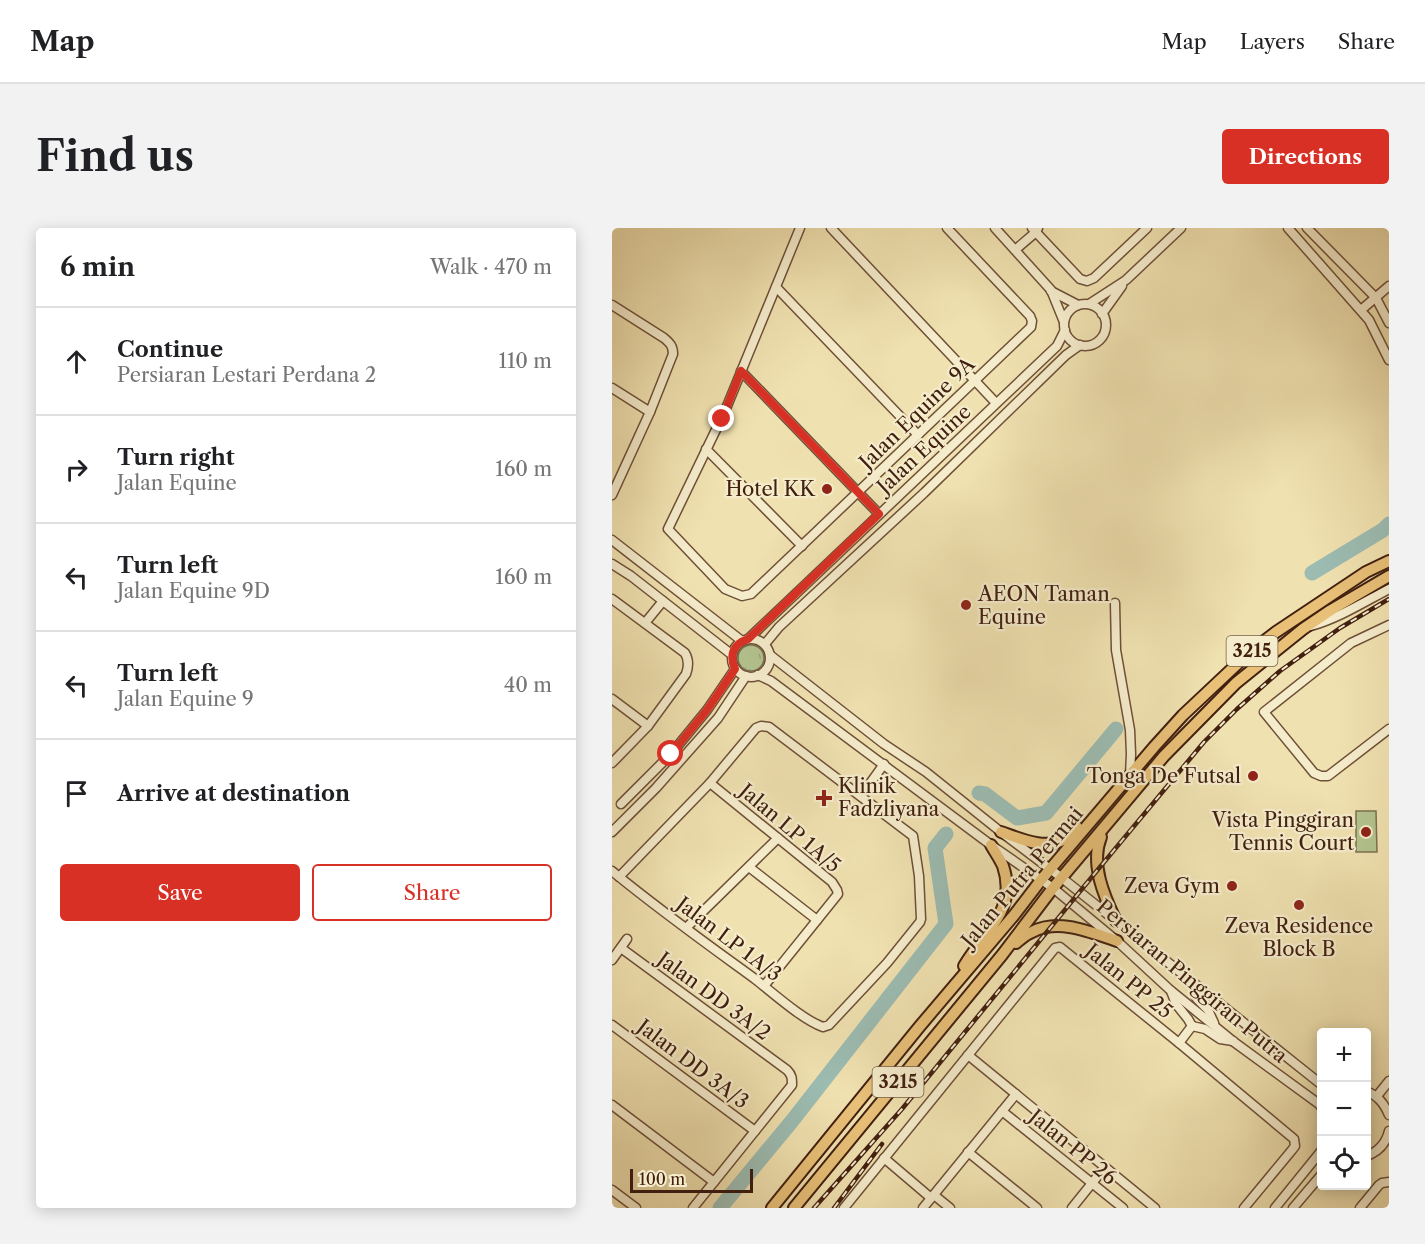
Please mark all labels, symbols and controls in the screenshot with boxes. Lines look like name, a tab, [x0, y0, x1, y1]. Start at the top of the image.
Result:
text: Map	[30, 24, 94, 58]
text: Map	[1162, 29, 1207, 54]
text: Layers	[1240, 29, 1305, 54]
text: Share	[1338, 29, 1395, 54]
button: Directions	[1222, 129, 1389, 184]
text: Find us	[36, 130, 194, 182]
text: 6 min	[60, 251, 135, 283]
text: Walk · 470 m	[430, 255, 552, 279]
text: Continue	[117, 336, 223, 363]
icon: ahead	[60, 345, 93, 378]
text: 110 m	[499, 349, 552, 373]
street label: Jalan Equine 9A	[854, 352, 980, 474]
text: Persiaran Lestari Perdana 2	[117, 363, 376, 387]
street label: Jalan Equine	[872, 399, 976, 499]
route end	[708, 405, 734, 431]
text: Turn right	[117, 444, 235, 471]
icon: right	[60, 453, 93, 486]
text: 160 m	[495, 457, 552, 481]
text: Jalan Equine	[117, 471, 237, 495]
place label: Hotel KK	[725, 477, 816, 501]
marker: Hotel KK	[820, 482, 834, 496]
text: Turn left	[117, 552, 218, 579]
icon: left	[60, 561, 93, 594]
text: 160 m	[495, 565, 552, 589]
text: Jalan Equine 9D	[117, 579, 270, 603]
place label: AEON Taman Equine	[977, 582, 1110, 629]
marker: AEON Taman Equine	[959, 598, 973, 612]
road number: 3215	[1226, 636, 1278, 666]
text: Turn left	[117, 660, 218, 687]
icon: left	[60, 669, 93, 702]
text: 40 m	[504, 673, 552, 697]
text: Jalan Equine 9	[117, 687, 254, 711]
route start	[657, 740, 683, 766]
place label: Tonga De Futsal	[1087, 764, 1241, 788]
marker: Tonga De Futsal	[1246, 769, 1260, 783]
place label: Klinik Fadzliyana	[838, 774, 940, 821]
icon: arrive	[60, 777, 93, 810]
street label: Jalan LP 1A/5	[732, 777, 846, 877]
text: Arrive at destination	[117, 780, 350, 807]
marker: Klinik Fadzliyana	[815, 789, 833, 807]
street label: Jalan Putra Permai	[954, 802, 1088, 954]
place label: Vista Pinggiran Tennis Court	[1211, 808, 1354, 855]
marker: Vista Pinggiran Tennis Court	[1359, 825, 1373, 839]
button: Save	[60, 864, 300, 921]
button: Share	[312, 864, 552, 921]
place label: Zeva Gym	[1124, 874, 1220, 898]
marker: Zeva Gym	[1225, 879, 1239, 893]
street label: Jalan LP 1A/3	[669, 890, 786, 986]
street label: Persiaran Pinggiran Putra	[1092, 894, 1293, 1068]
marker: Zeva Residence Block B	[1292, 898, 1306, 912]
place label: Zeva Residence Block B	[1225, 914, 1373, 961]
street label: Jalan PP 25	[1078, 937, 1177, 1023]
street label: Jalan DD 3A/2	[650, 945, 775, 1045]
street label: Jalan DD 3A/3	[630, 1012, 753, 1114]
map controls	[1317, 1028, 1371, 1190]
button: +	[1317, 1028, 1371, 1082]
road number: 3215	[872, 1067, 924, 1097]
button: −	[1317, 1082, 1371, 1136]
street label: Jalan PP 26	[1022, 1102, 1122, 1190]
button: locate	[1317, 1136, 1371, 1190]
scale bar	[630, 1166, 753, 1194]
text: 100 m	[639, 1169, 685, 1189]

